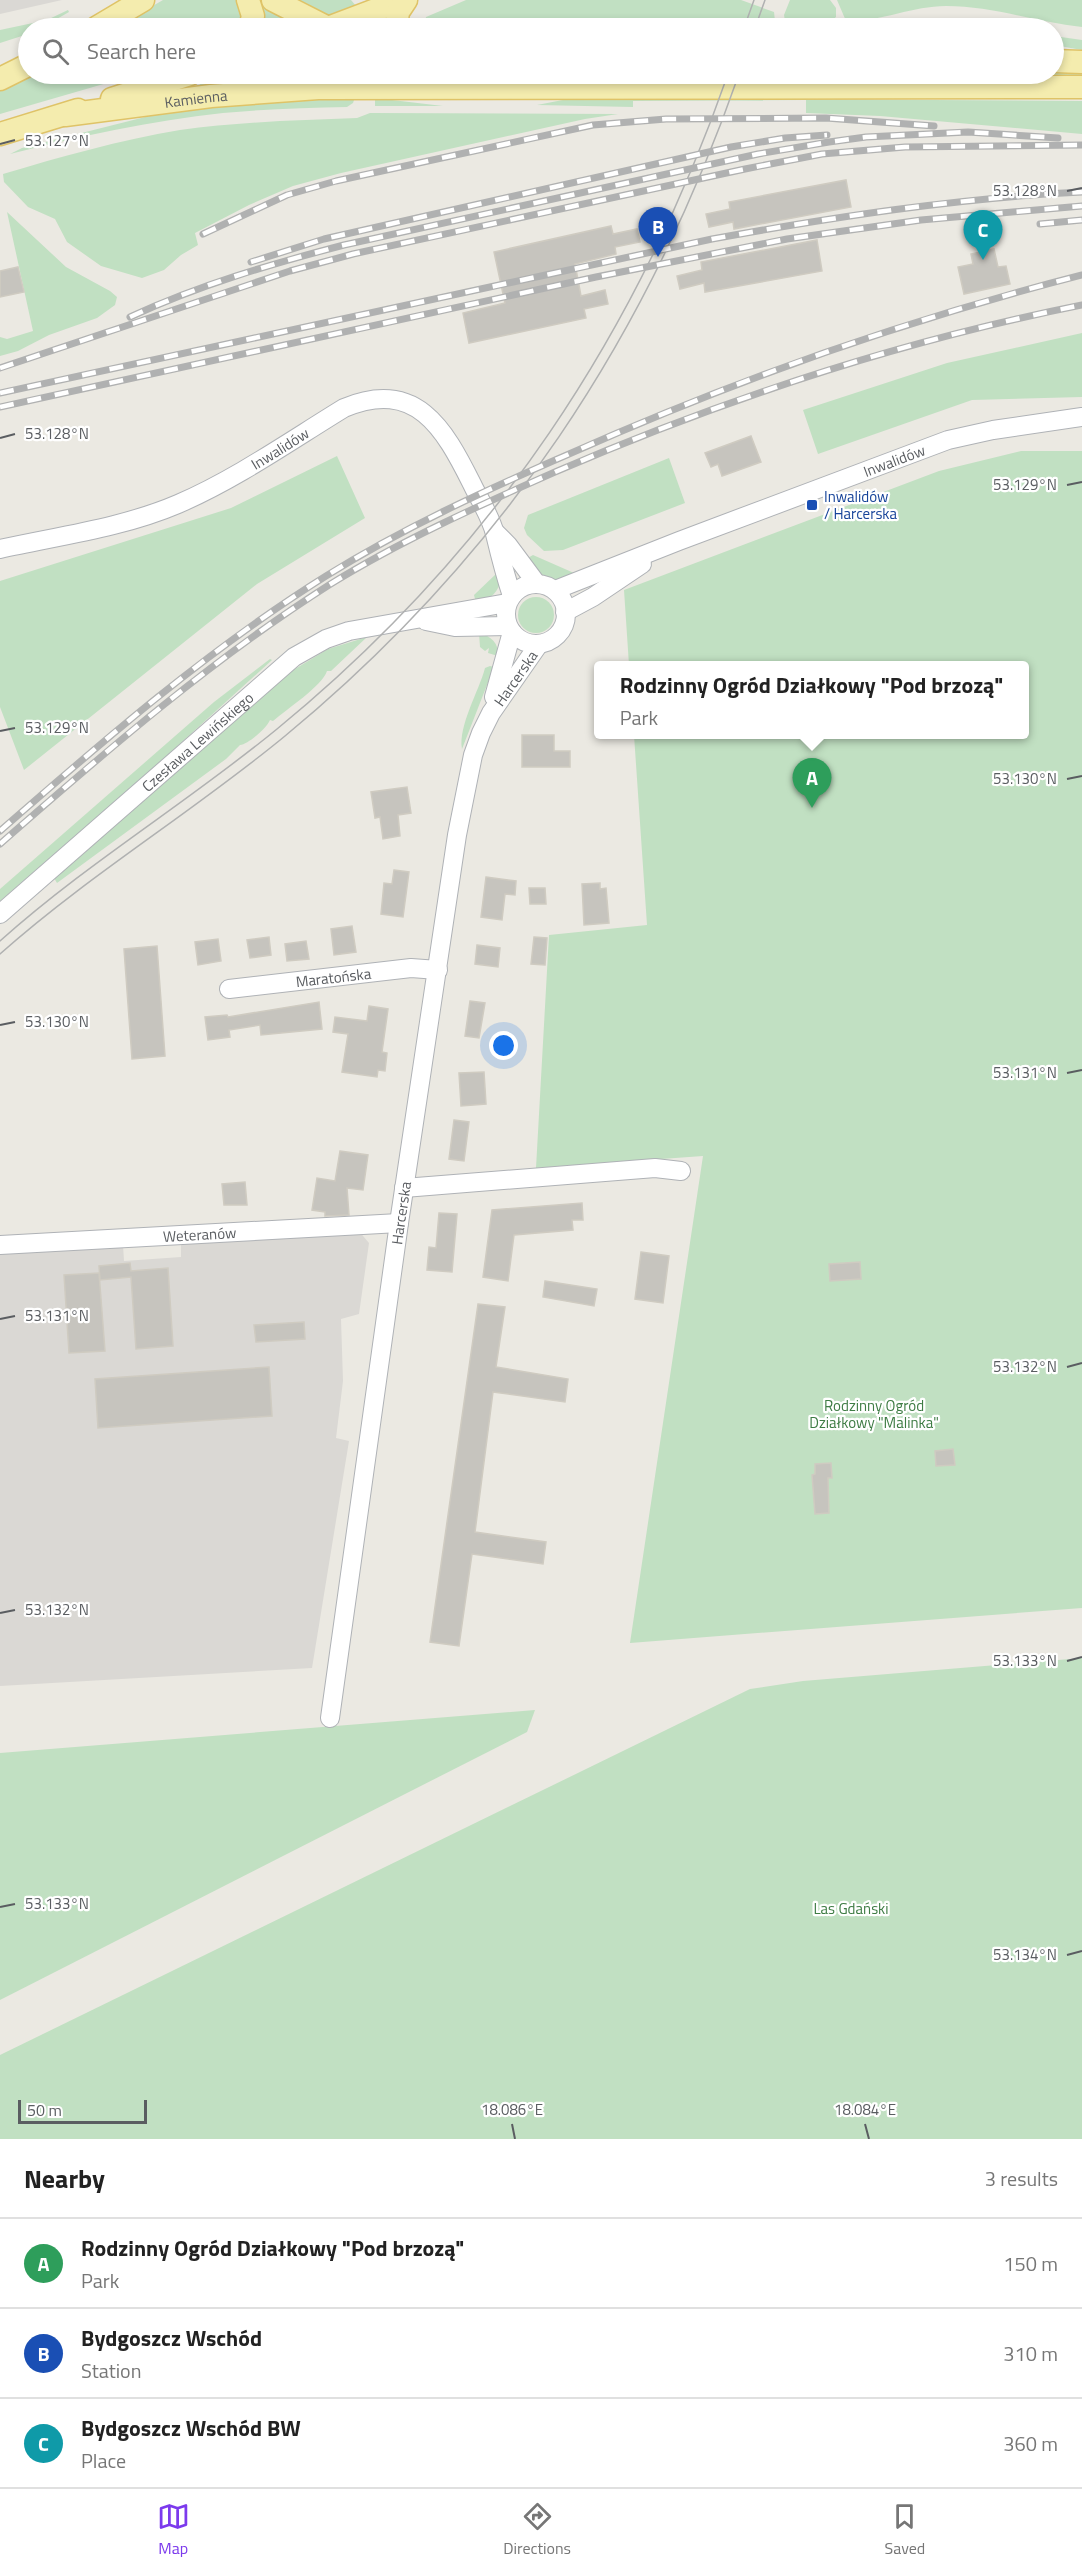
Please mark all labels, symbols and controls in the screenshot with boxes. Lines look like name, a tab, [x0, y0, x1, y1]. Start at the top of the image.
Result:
search box	[18, 18, 1064, 84]
text: Search here	[87, 34, 196, 68]
icon: search	[39, 35, 72, 68]
street label: Kamienna	[163, 83, 229, 113]
text: 53.127°N	[25, 129, 89, 152]
text: 53.128°N	[993, 179, 1057, 202]
pin: B	[638, 208, 678, 257]
pin: C	[964, 210, 1002, 260]
street label: Inwalidów	[246, 421, 313, 475]
text: 53.128°N	[25, 422, 89, 445]
street label: Inwalidów	[860, 438, 928, 482]
text: 53.129°N	[993, 473, 1057, 496]
place label: Inwalidów / Harcerska	[824, 485, 897, 525]
marker: Inwalidów / Harcerska	[805, 498, 819, 512]
street label: Harcerska	[488, 645, 543, 711]
popup	[594, 661, 1029, 739]
text: Rodzinny Ogród Działkowy "Pod brzozą"	[620, 668, 1003, 702]
street label: Czesława Lewińskiego	[136, 686, 258, 797]
text: Park	[620, 702, 658, 733]
text: 53.129°N	[25, 716, 89, 739]
pin: A	[792, 758, 832, 808]
text: 53.130°N	[993, 767, 1057, 790]
street label: Maratońska	[294, 961, 373, 993]
text: 53.130°N	[25, 1010, 89, 1033]
your location	[489, 1031, 518, 1060]
text: 53.131°N	[993, 1061, 1057, 1084]
street label: Harcerska	[385, 1179, 417, 1246]
street label: Weteranów	[162, 1220, 237, 1247]
text: 53.131°N	[25, 1304, 89, 1327]
text: 53.132°N	[993, 1355, 1057, 1378]
park label: Rodzinny Ogród Działkowy "Malinka"	[809, 1394, 939, 1434]
text: 53.132°N	[25, 1598, 89, 1621]
text: 53.133°N	[993, 1649, 1057, 1672]
text: 53.133°N	[25, 1892, 89, 1915]
park label: Las Gdański	[813, 1897, 889, 1920]
text: 53.134°N	[993, 1943, 1057, 1966]
scale bar	[18, 2097, 147, 2124]
text: 50 m	[27, 2098, 62, 2122]
text: 18.086°E	[481, 2098, 543, 2121]
text: 18.084°E	[834, 2098, 896, 2121]
text: Nearby	[24, 2159, 105, 2198]
text: 3 results	[985, 2163, 1058, 2194]
text: Rodzinny Ogród Działkowy "Pod brzozą"	[81, 2231, 464, 2265]
text: A	[37, 2248, 50, 2279]
text: 150 m	[1003, 2248, 1058, 2279]
text: Park	[81, 2265, 119, 2296]
text: Bydgoszcz Wschód	[81, 2321, 262, 2355]
text: B	[37, 2338, 50, 2369]
text: 310 m	[1003, 2338, 1058, 2369]
text: Station	[81, 2355, 141, 2386]
text: Bydgoszcz Wschód BW	[81, 2411, 301, 2445]
text: C	[38, 2428, 49, 2459]
text: 360 m	[1003, 2428, 1058, 2459]
text: Place	[81, 2445, 126, 2476]
tab: Map	[157, 2500, 190, 2560]
tab: Directions	[503, 2500, 571, 2560]
tab: Saved	[885, 2500, 925, 2560]

